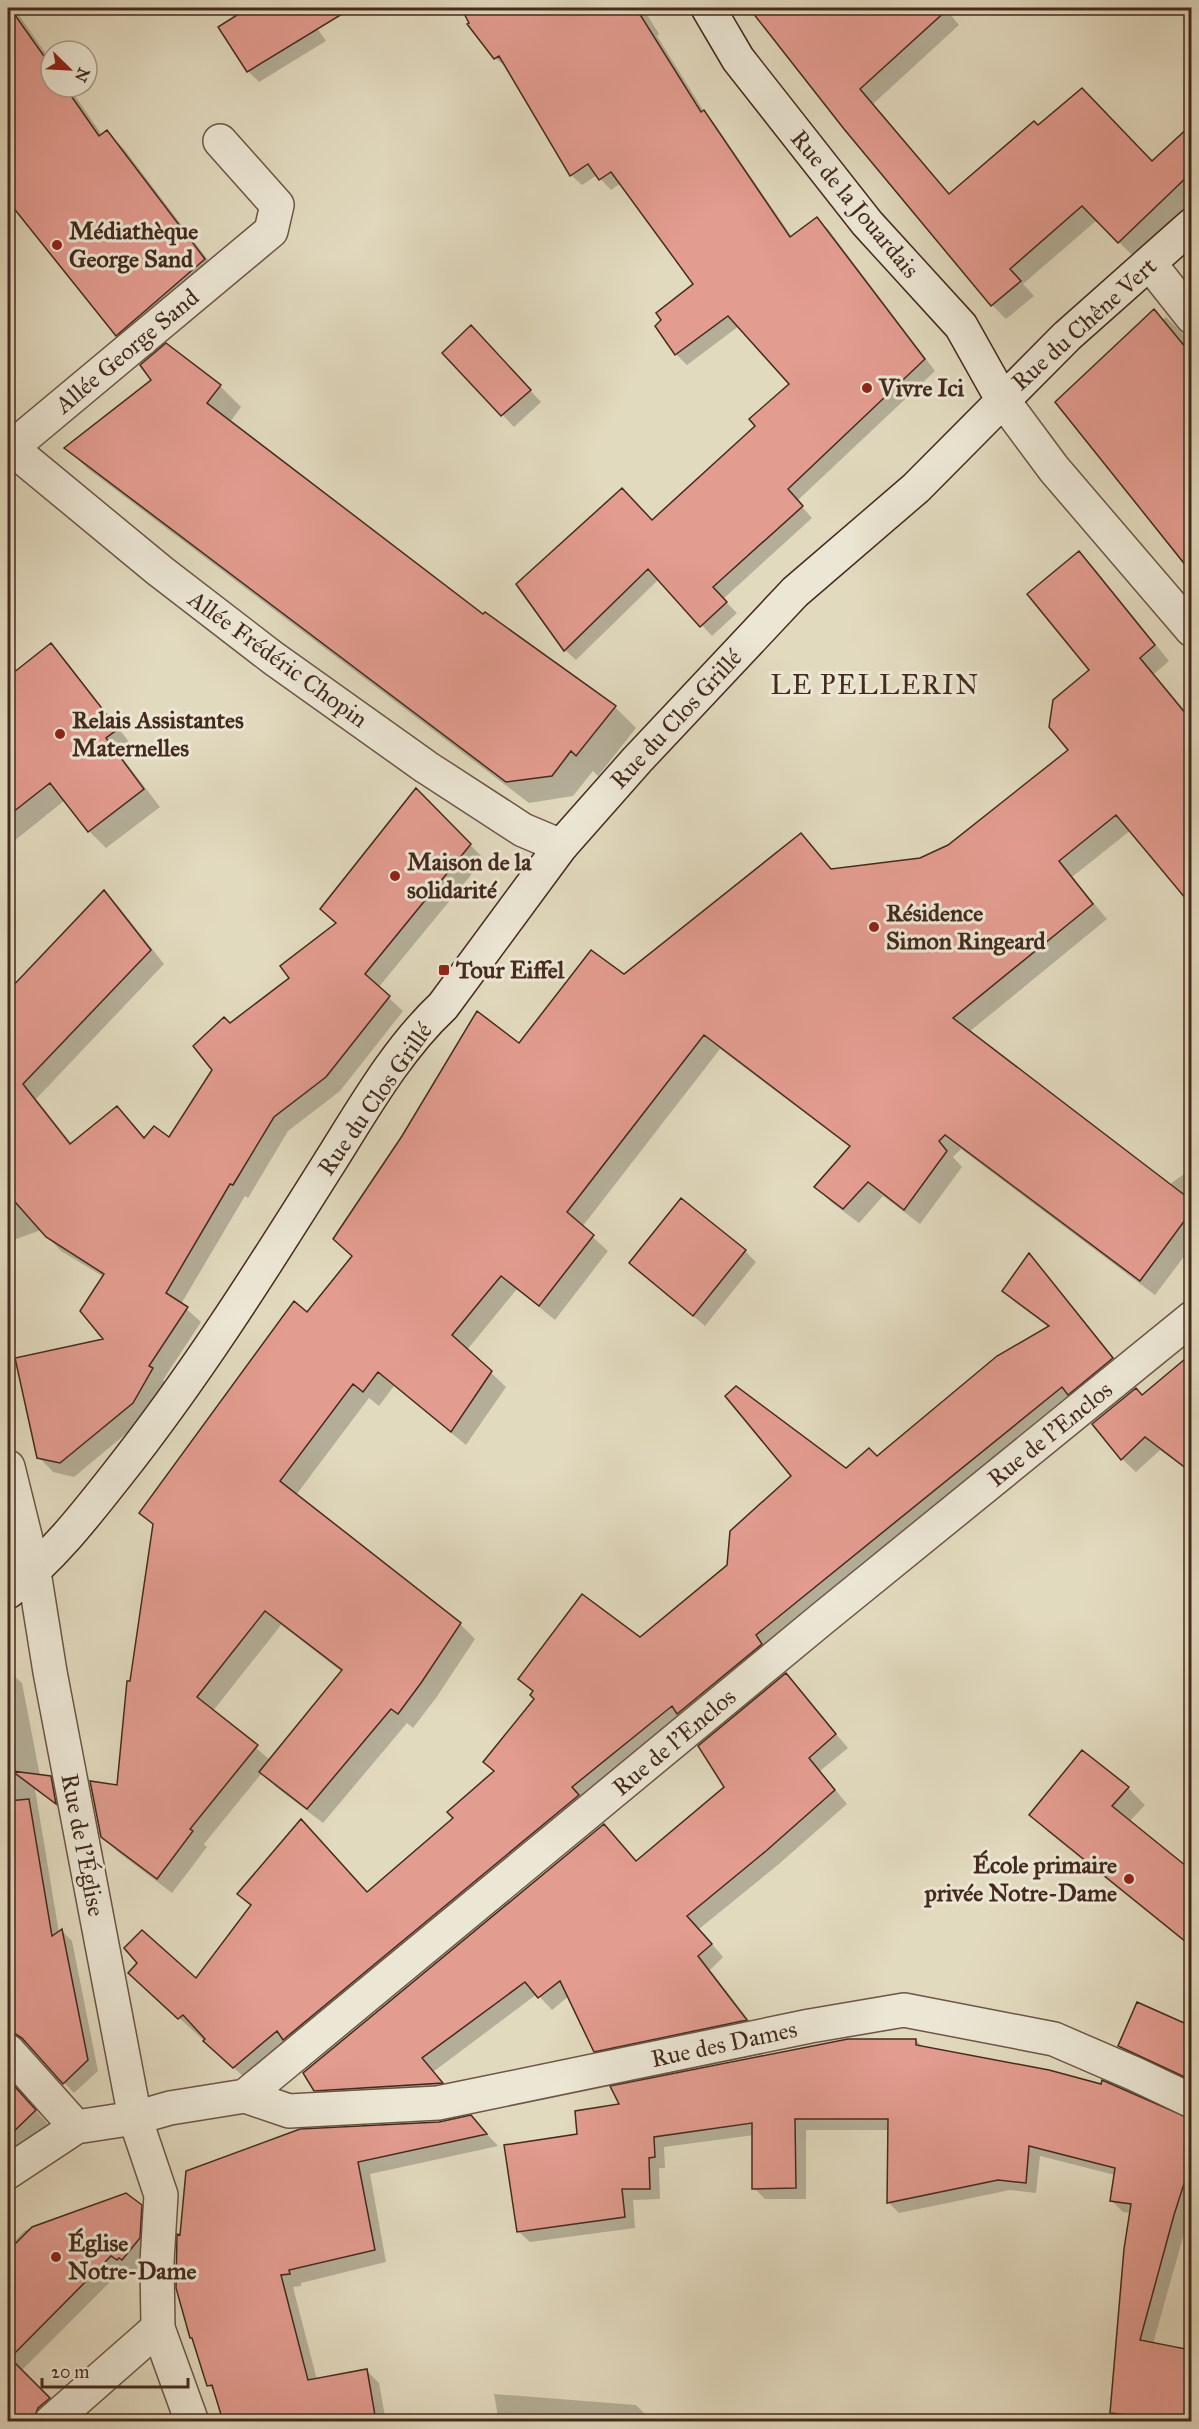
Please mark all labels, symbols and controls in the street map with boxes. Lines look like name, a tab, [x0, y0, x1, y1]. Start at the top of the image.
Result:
north arrow	[39, 39, 99, 99]
text: N	[71, 65, 94, 85]
street label: Rue de la Jouardais	[784, 124, 926, 284]
place label: Médiathèque George Sand	[69, 216, 198, 274]
marker: Médiathèque George Sand	[50, 238, 64, 252]
street label: Rue du Chêne Vert	[1005, 251, 1163, 397]
street label: Allée George Sand	[48, 282, 205, 420]
place label: Vivre Ici	[878, 373, 965, 403]
marker: Vivre Ici	[860, 381, 874, 395]
street label: Allée Frédéric Chopin	[182, 583, 374, 734]
street label: Rue du Clos Grillé	[604, 643, 748, 795]
district label: LE PELLERIN	[770, 668, 980, 701]
place label: Relais Assistantes Maternelles	[72, 705, 244, 763]
marker: Relais Assistantes Maternelles	[53, 727, 67, 741]
place label: Maison de la solidarité	[407, 847, 532, 905]
marker: Maison de la solidarité	[388, 869, 402, 883]
place label: Résidence Simon Ringeard	[886, 898, 1047, 956]
marker: Résidence Simon Ringeard	[867, 920, 881, 934]
place label: Tour Eiffel	[455, 955, 565, 985]
marker: Tour Eiffel	[437, 963, 451, 977]
street label: Rue du Clos Grillé	[311, 1017, 439, 1181]
street label: Rue de l'Enclos	[981, 1375, 1119, 1493]
street label: Rue de l'Enclos	[606, 1682, 742, 1802]
street label: Rue de l'Église	[54, 1771, 112, 1919]
place label: École primaire privée Notre-Dame	[924, 1849, 1117, 1908]
marker: École primaire privée Notre-Dame	[1122, 1872, 1136, 1886]
street label: Rue des Dames	[648, 2014, 800, 2074]
place label: Église Notre-Dame	[68, 2227, 197, 2286]
marker: Église Notre-Dame	[49, 2250, 63, 2264]
scale bar	[42, 2351, 188, 2389]
text: 20 m	[51, 2361, 89, 2383]

